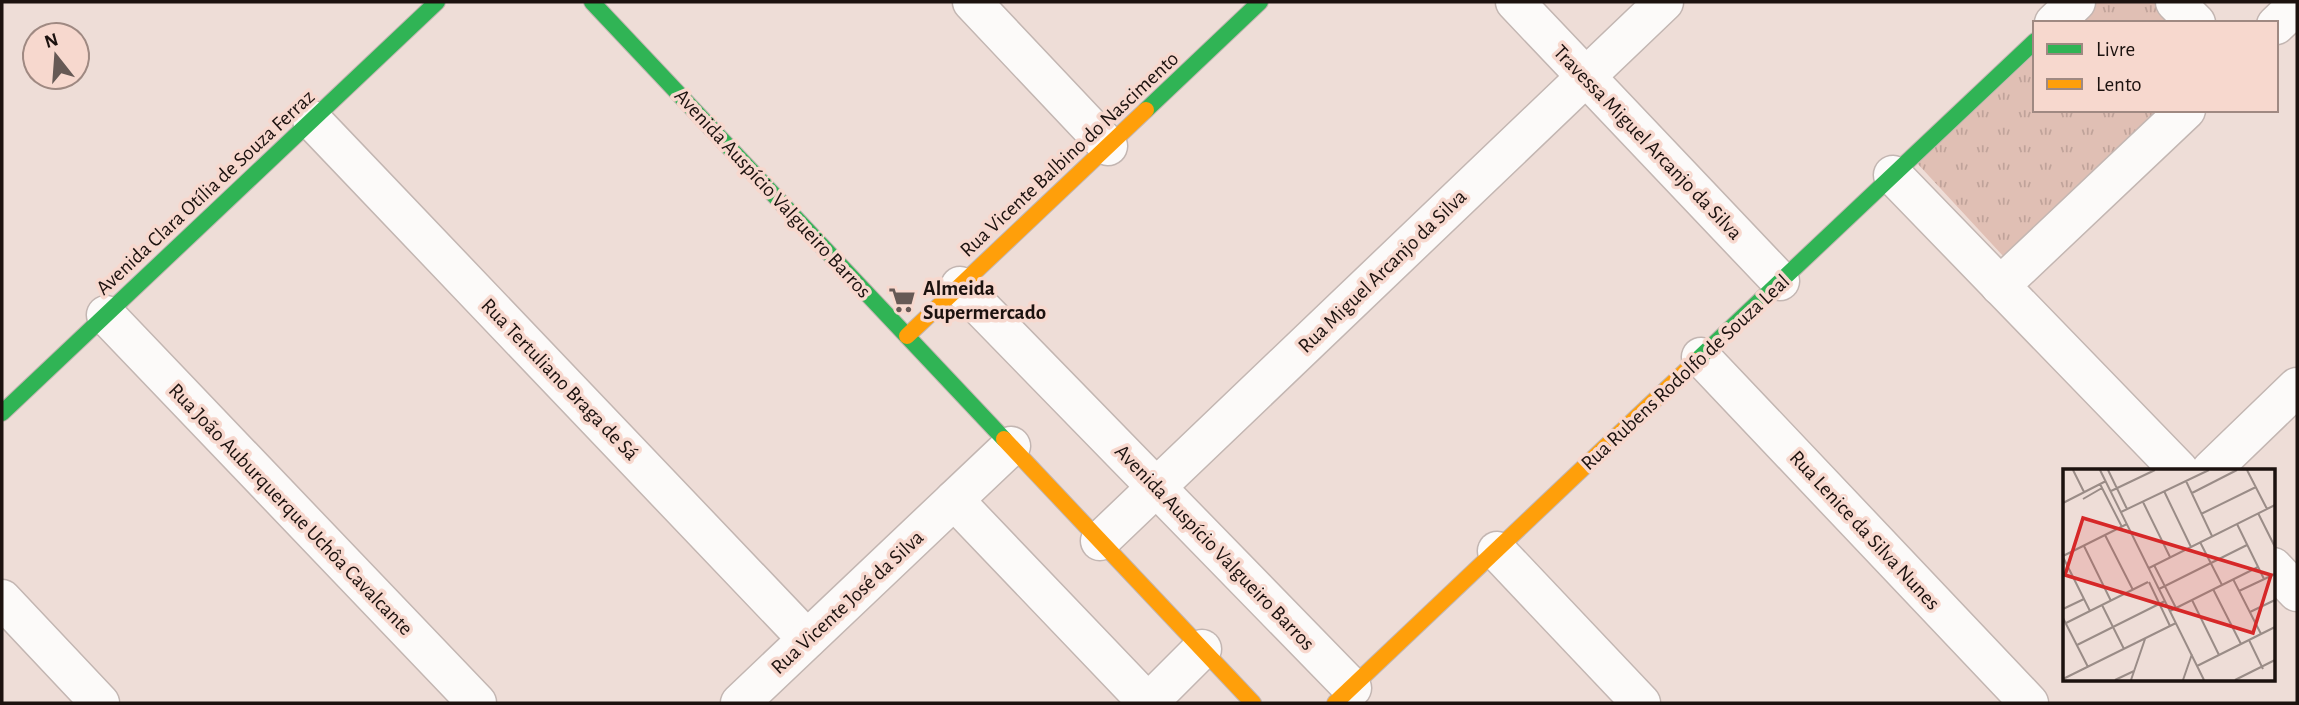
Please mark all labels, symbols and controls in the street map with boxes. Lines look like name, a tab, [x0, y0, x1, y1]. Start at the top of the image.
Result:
north arrow	[21, 21, 91, 91]
legend	[2033, 21, 2278, 112]
text: N	[42, 30, 61, 52]
text: Livre	[2096, 39, 2135, 60]
street label: Travessa Miguel Arcanjo da Silva	[1549, 41, 1746, 244]
street label: Rua Vicente Balbino do Nascimento	[956, 48, 1183, 261]
text: Lento	[2096, 74, 2142, 95]
street label: Avenida Auspício Valgueiro Barros	[670, 85, 875, 302]
street label: Avenida Clara Otília de Souza Ferraz	[92, 86, 319, 299]
street label: Rua Miguel Arcanjo da Silva	[1294, 186, 1471, 357]
street label: Rua Rubens Rodolfo de Souza Leal	[1577, 270, 1794, 474]
place label: Almeida Supermercado	[923, 278, 1046, 323]
supermarket icon: Almeida Supermercado	[887, 285, 917, 315]
street label: Rua Tertuliano Braga de Sá	[477, 294, 642, 465]
street label: Rua João Auburquerque Uchôa Cavalcante	[165, 379, 417, 639]
street label: Avenida Auspício Valgueiro Barros	[1111, 440, 1318, 654]
street label: Rua Lenice da Silva Nunes	[1786, 447, 1944, 614]
inset map	[2063, 469, 2274, 680]
street label: Rua Vicente José da Silva	[767, 526, 928, 678]

